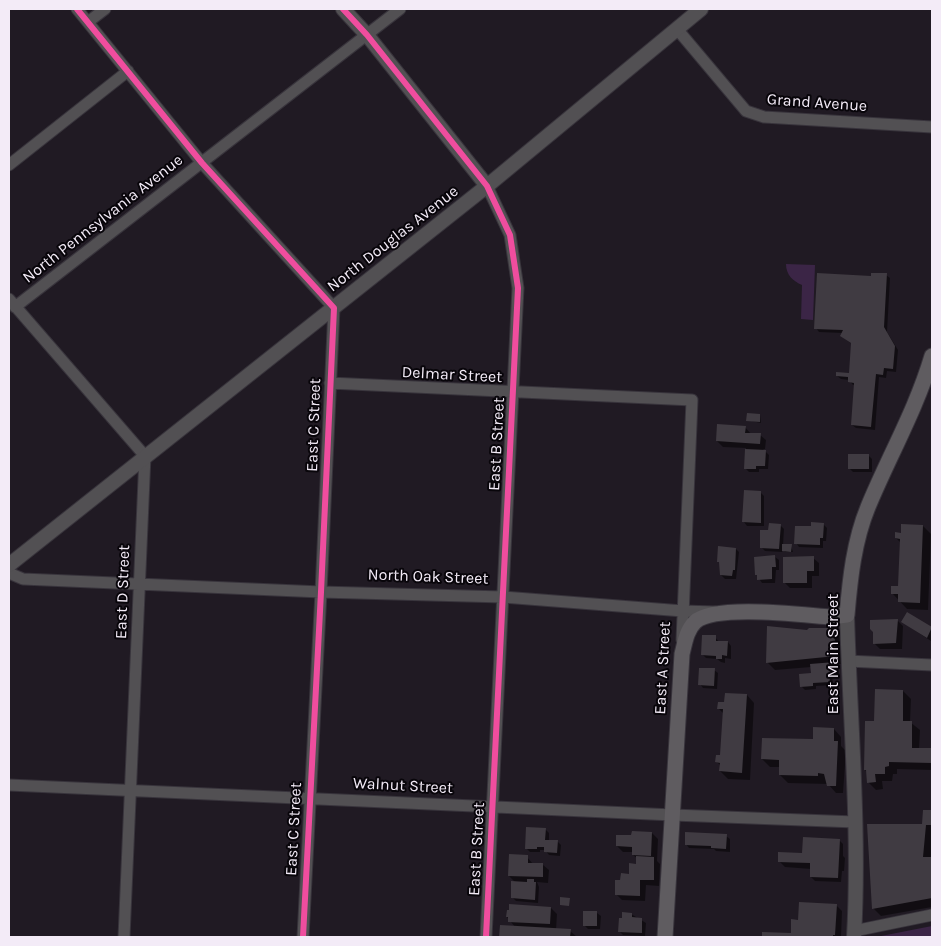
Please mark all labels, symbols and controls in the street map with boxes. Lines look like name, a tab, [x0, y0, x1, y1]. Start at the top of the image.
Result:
street label: Grand Avenue	[766, 90, 868, 116]
street label: North Pennsylvania Avenue	[19, 151, 187, 287]
street label: North Douglas Avenue	[324, 182, 462, 296]
street label: Delmar Street	[401, 363, 503, 387]
street label: East C Street	[303, 378, 325, 472]
street label: East B Street	[485, 397, 509, 491]
street label: East D Street	[112, 545, 134, 639]
street label: North Oak Street	[367, 565, 489, 589]
street label: East Main Street	[823, 594, 843, 714]
street label: East A Street	[651, 621, 675, 715]
street label: Walnut Street	[352, 774, 454, 798]
street label: East C Street	[282, 782, 306, 876]
street label: East B Street	[465, 802, 489, 896]

